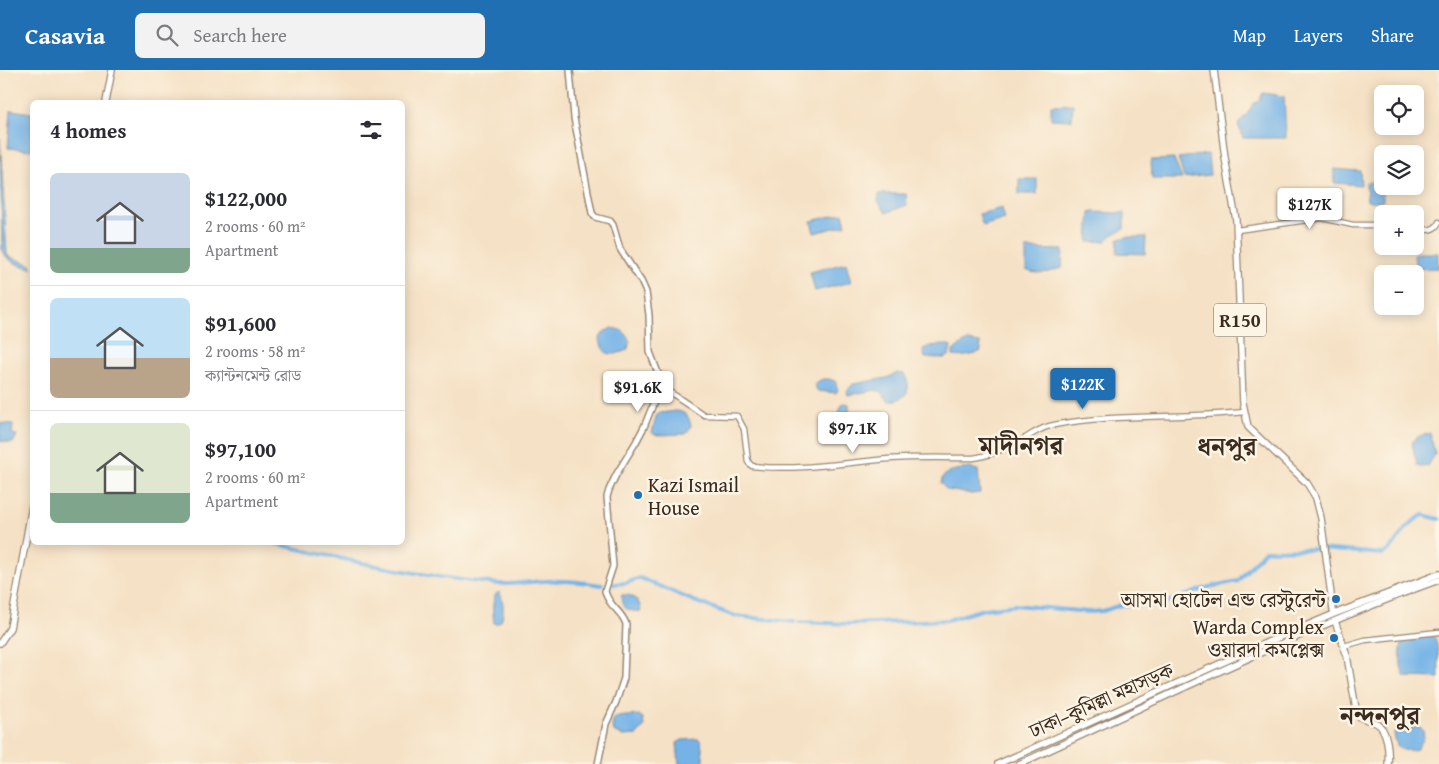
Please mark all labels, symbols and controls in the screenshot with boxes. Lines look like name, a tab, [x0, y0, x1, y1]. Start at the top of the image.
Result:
search box	[135, 13, 485, 58]
text: Casavia	[25, 18, 105, 53]
icon: search	[153, 21, 181, 49]
text: Search here	[193, 21, 287, 49]
text: Map	[1233, 22, 1266, 49]
text: Layers	[1294, 22, 1343, 49]
text: Share	[1371, 22, 1414, 49]
map controls	[1374, 85, 1424, 315]
button: locate	[1374, 85, 1424, 135]
text: 4 homes	[50, 115, 126, 146]
icon: filters	[357, 116, 385, 144]
button: layers	[1374, 145, 1424, 195]
text: $122,000	[205, 183, 287, 214]
pin: $127K	[1275, 188, 1345, 230]
text: $127K	[1288, 192, 1332, 216]
icon: home	[90, 193, 150, 253]
button: +	[1374, 205, 1424, 255]
text: 2 rooms · 60 m²	[205, 214, 305, 238]
text: Apartment	[205, 238, 278, 262]
button: −	[1374, 265, 1424, 315]
road number: R150	[1214, 304, 1266, 336]
text: $91,600	[205, 308, 276, 339]
icon: home	[90, 318, 150, 378]
text: 2 rooms · 58 m²	[205, 339, 305, 363]
text: ক্যান্টনমেন্ট রোড	[205, 363, 301, 387]
pin: $122K	[1048, 368, 1118, 410]
pin: $91.6K	[597, 370, 679, 413]
text: $122K	[1061, 372, 1105, 396]
text: $91.6K	[614, 375, 662, 399]
pin: $97.1K	[812, 412, 894, 454]
text: $97.1K	[829, 416, 877, 440]
district label: মাদীনগর	[978, 427, 1065, 463]
district label: ধনপুর	[1197, 428, 1258, 464]
text: $97,100	[205, 434, 276, 465]
icon: home	[90, 443, 150, 503]
text: 2 rooms · 60 m²	[205, 465, 305, 489]
place label: Kazi Ismail House	[648, 470, 740, 522]
text: Apartment	[205, 489, 278, 513]
marker: Kazi Ismail House	[632, 489, 644, 501]
place label: আসমা হোটেল এন্ড রেস্টুরেন্ট	[1120, 585, 1327, 614]
marker: আসমা হোটেল এন্ড রেস্টুরেন্ট	[1330, 593, 1342, 605]
place label: Warda Complex ওয়ারদা কমপ্লেক্স	[1193, 612, 1325, 664]
marker: Warda Complex ওয়ারদা কমপ্লেক্স	[1328, 632, 1340, 644]
street label: ঢাকা–কুমিল্লা মহাসড়ক	[1023, 655, 1178, 745]
district label: নন্দনপুর	[1339, 697, 1421, 733]

